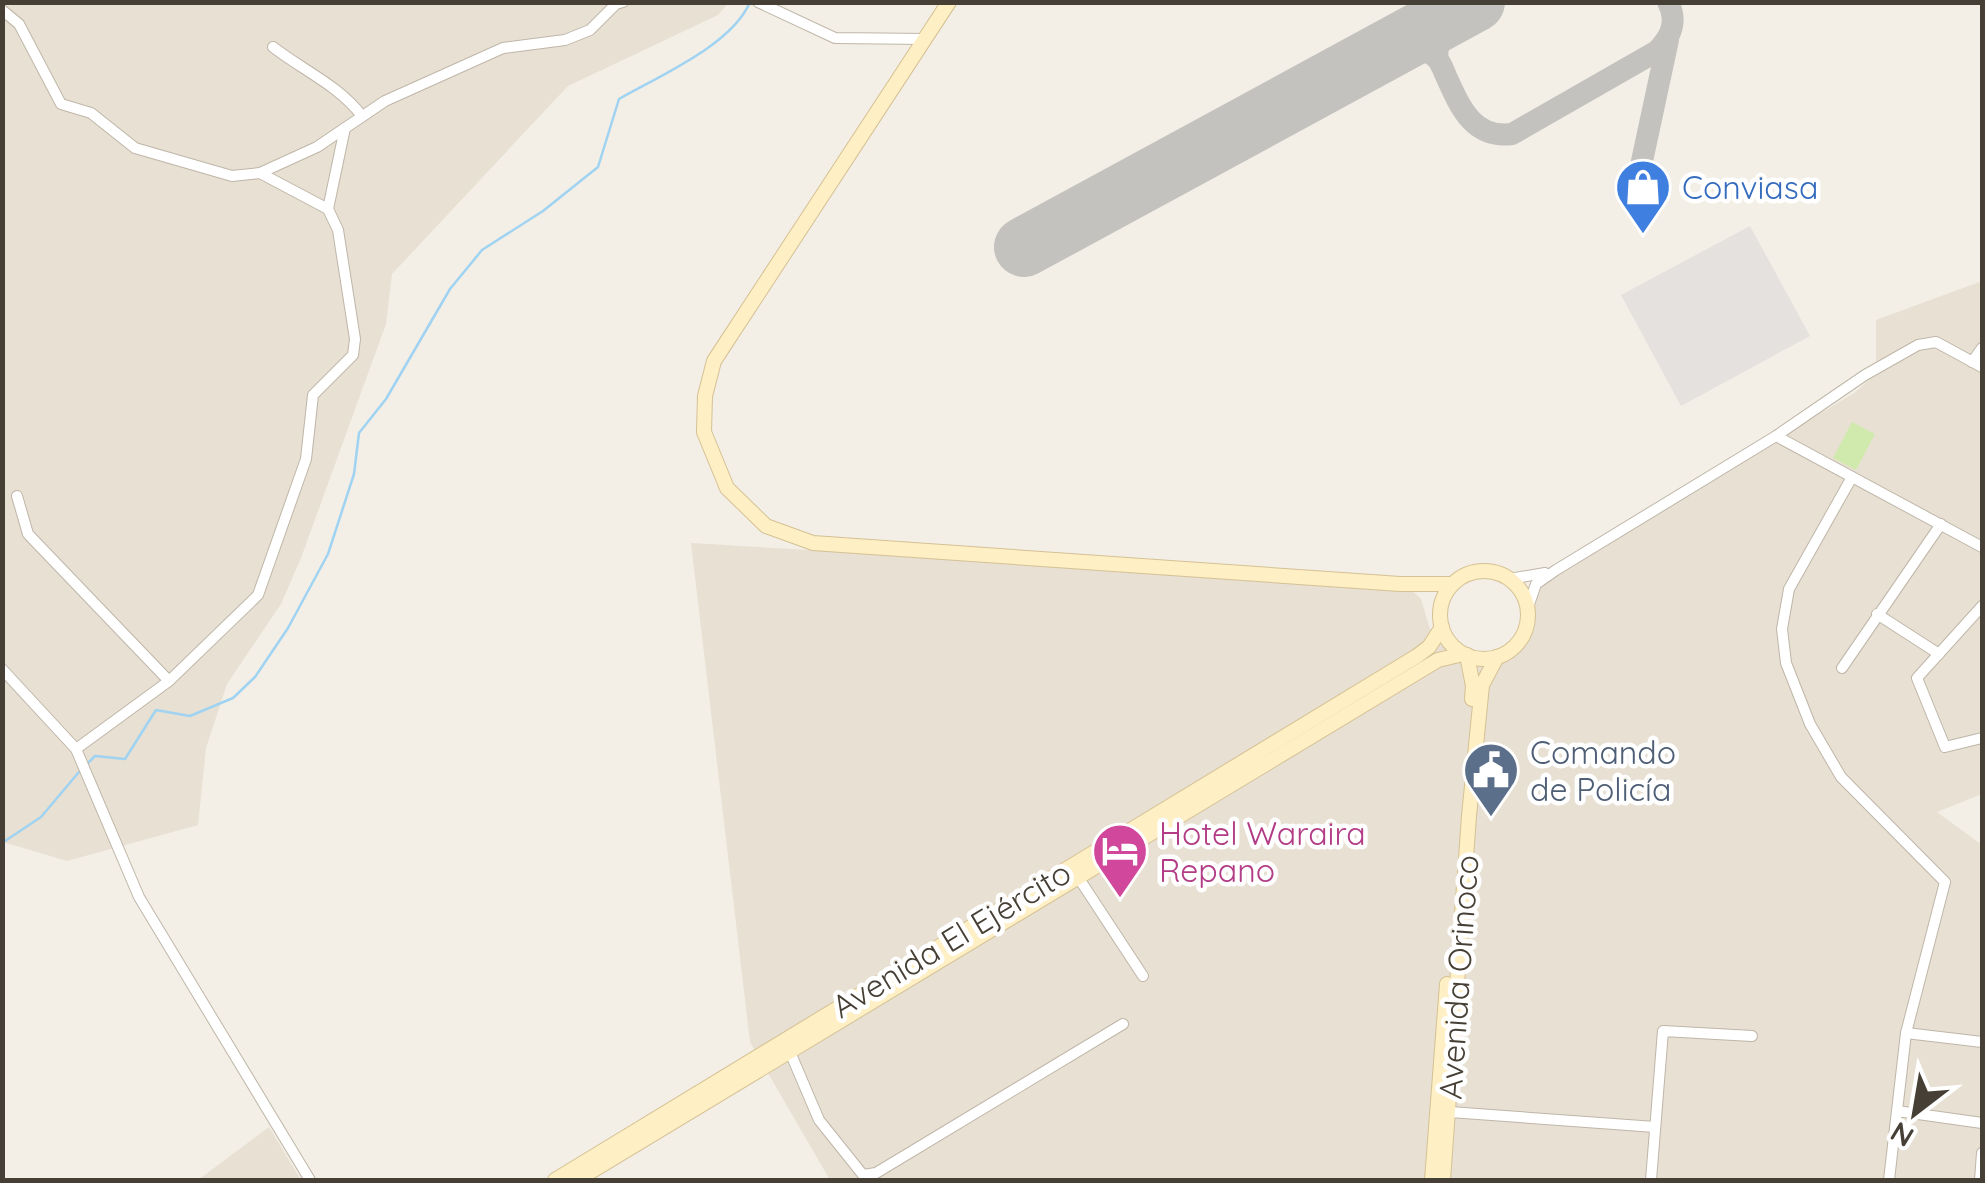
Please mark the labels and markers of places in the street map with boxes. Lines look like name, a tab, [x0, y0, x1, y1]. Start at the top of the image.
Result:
shop icon: Conviasa	[1613, 157, 1673, 236]
place label: Conviasa	[1682, 167, 1818, 207]
place label: Comando de Policía	[1530, 732, 1676, 809]
public building icon: Comando de Policía	[1461, 740, 1521, 819]
place label: Hotel Waraira Repano	[1159, 813, 1366, 890]
hotel icon: Hotel Waraira Repano	[1090, 821, 1150, 900]

